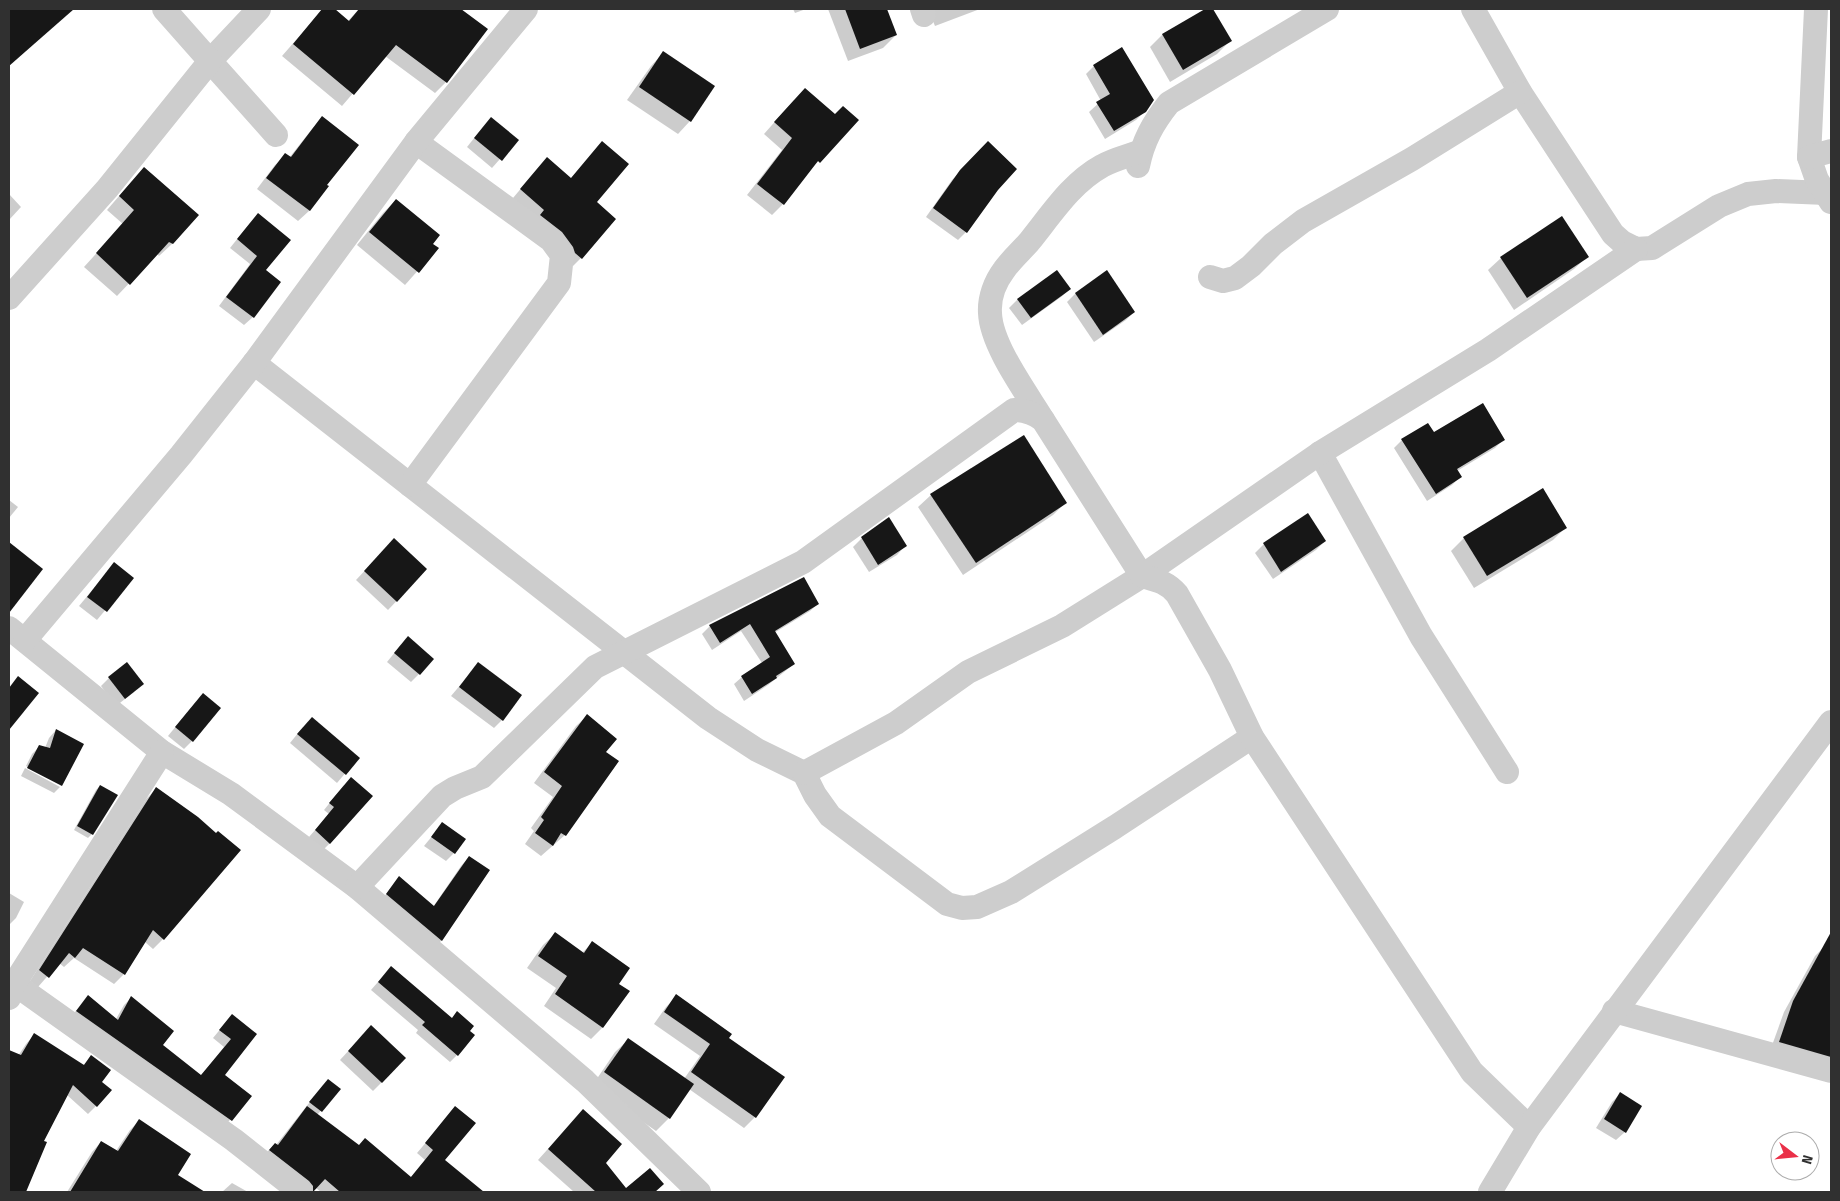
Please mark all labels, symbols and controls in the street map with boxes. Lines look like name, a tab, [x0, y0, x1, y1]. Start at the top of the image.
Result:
north arrow	[1770, 1131, 1820, 1181]
text: N	[1798, 1153, 1816, 1166]

